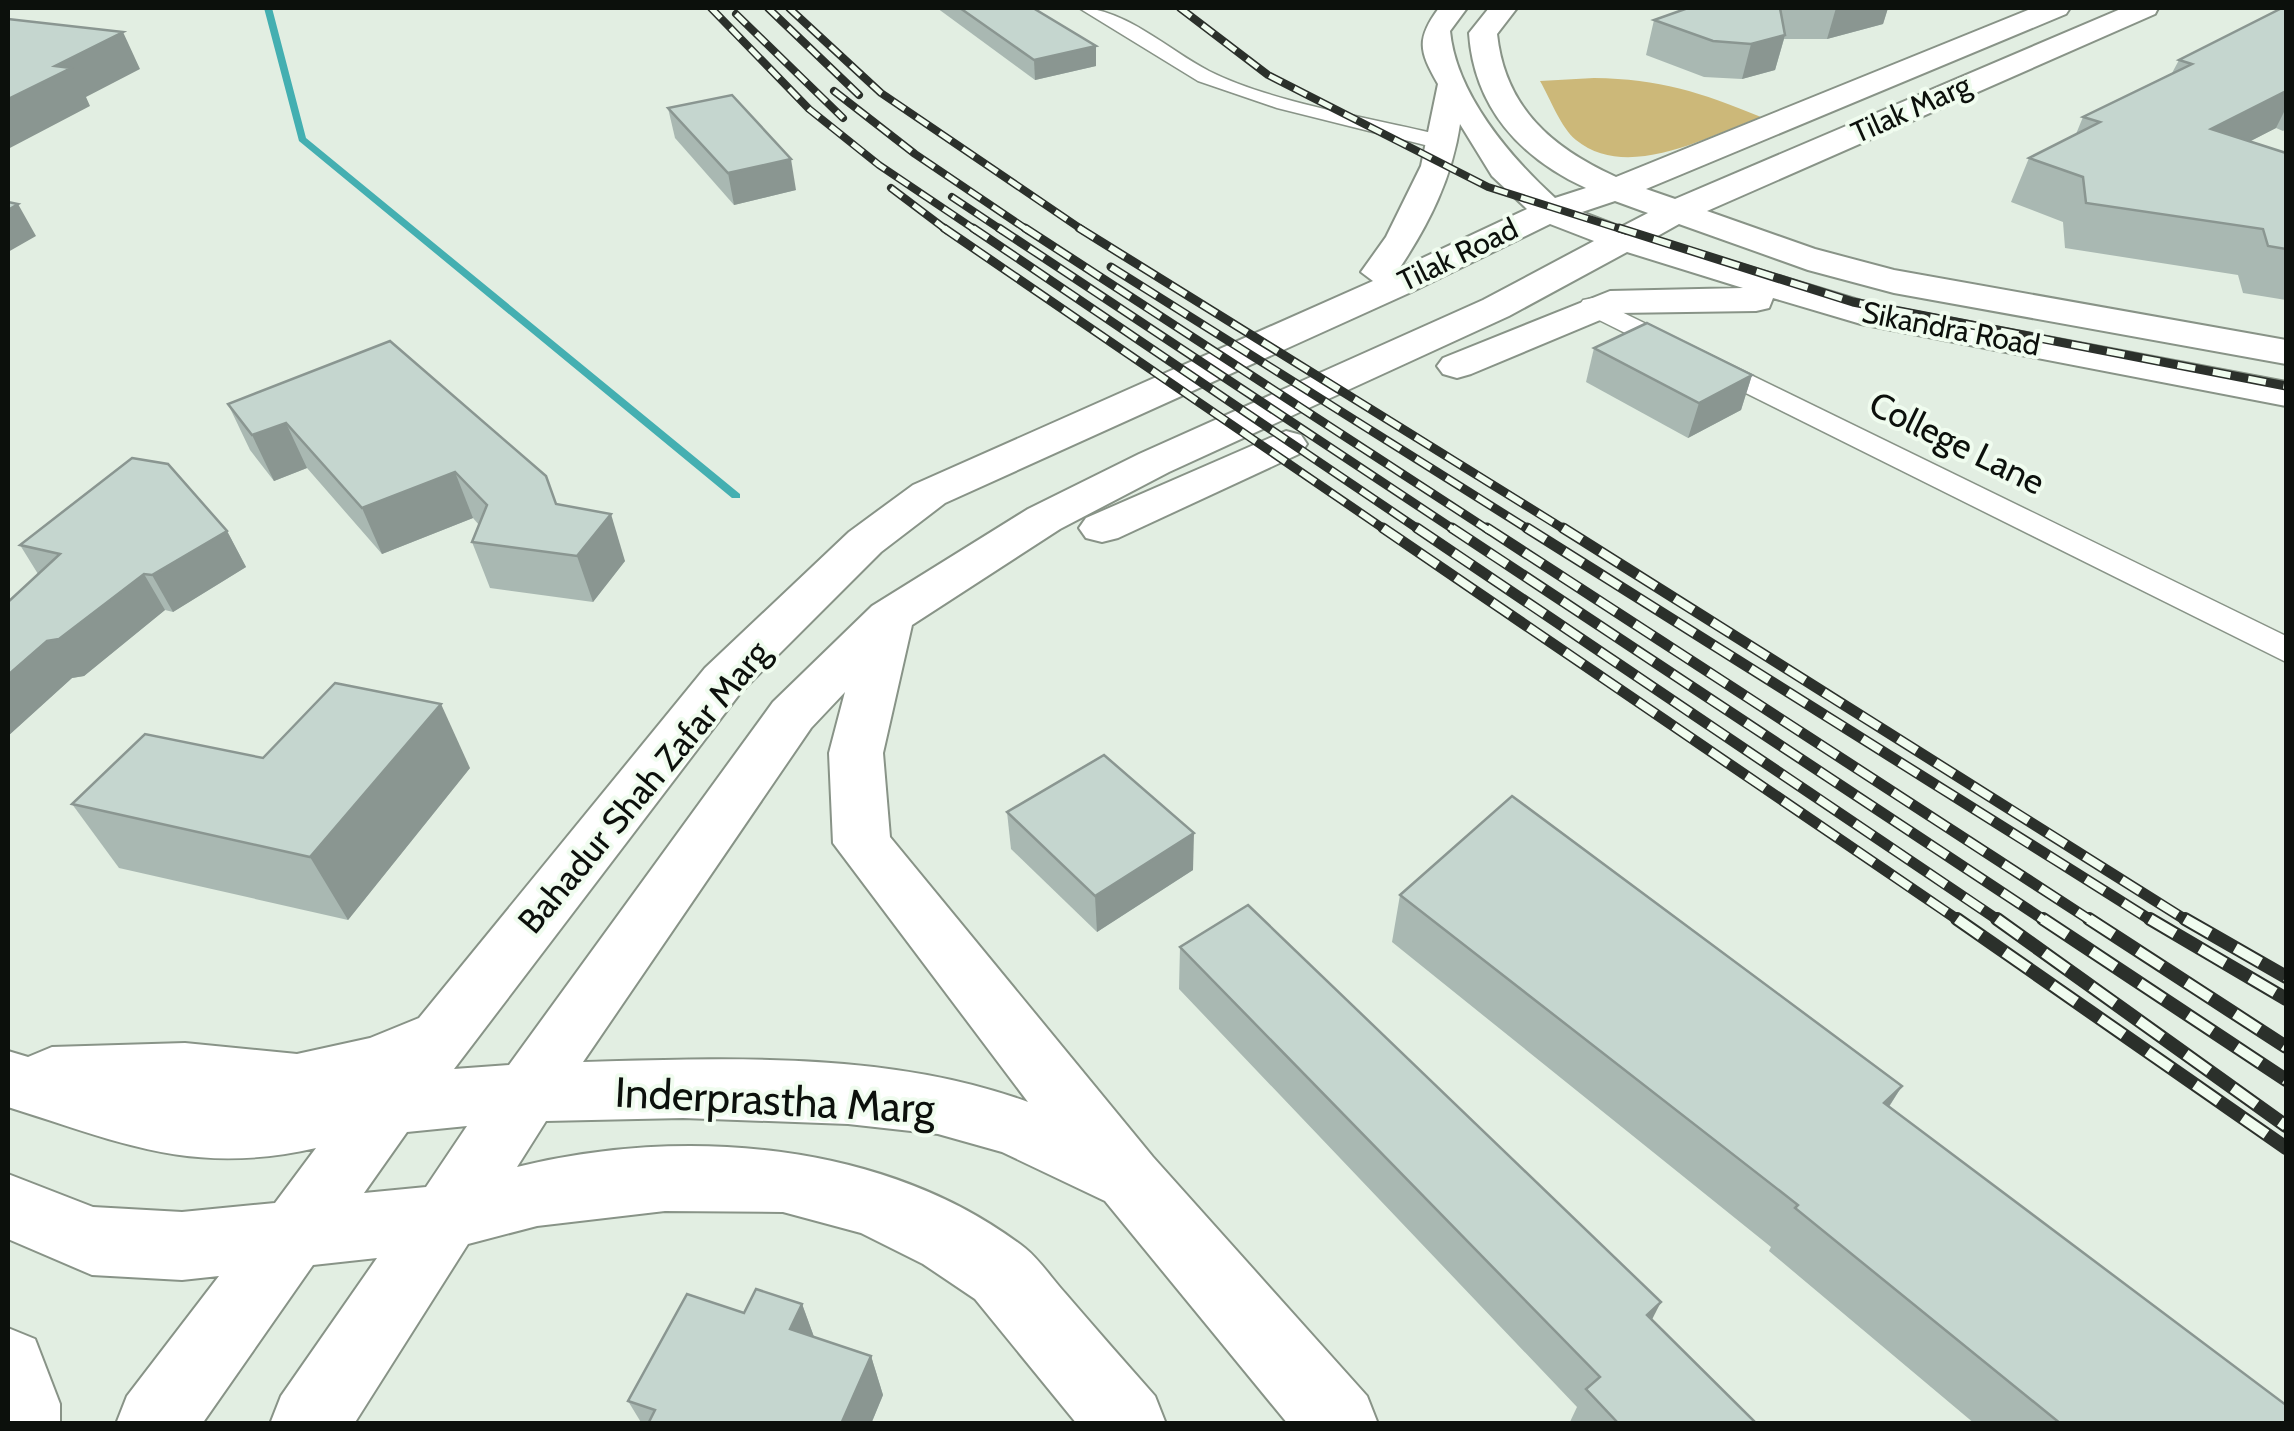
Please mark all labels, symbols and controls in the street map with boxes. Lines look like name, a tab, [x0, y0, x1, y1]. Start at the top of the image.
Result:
street label: Tilak Marg	[1845, 65, 1977, 151]
street label: Tilak Road	[1392, 210, 1524, 299]
street label: Sikandra Road	[1859, 293, 2043, 364]
street label: College Lane	[1863, 382, 2052, 503]
street label: Bahadur Shah Zafar Marg	[509, 631, 779, 942]
street label: Inderprastha Marg	[614, 1066, 937, 1134]

